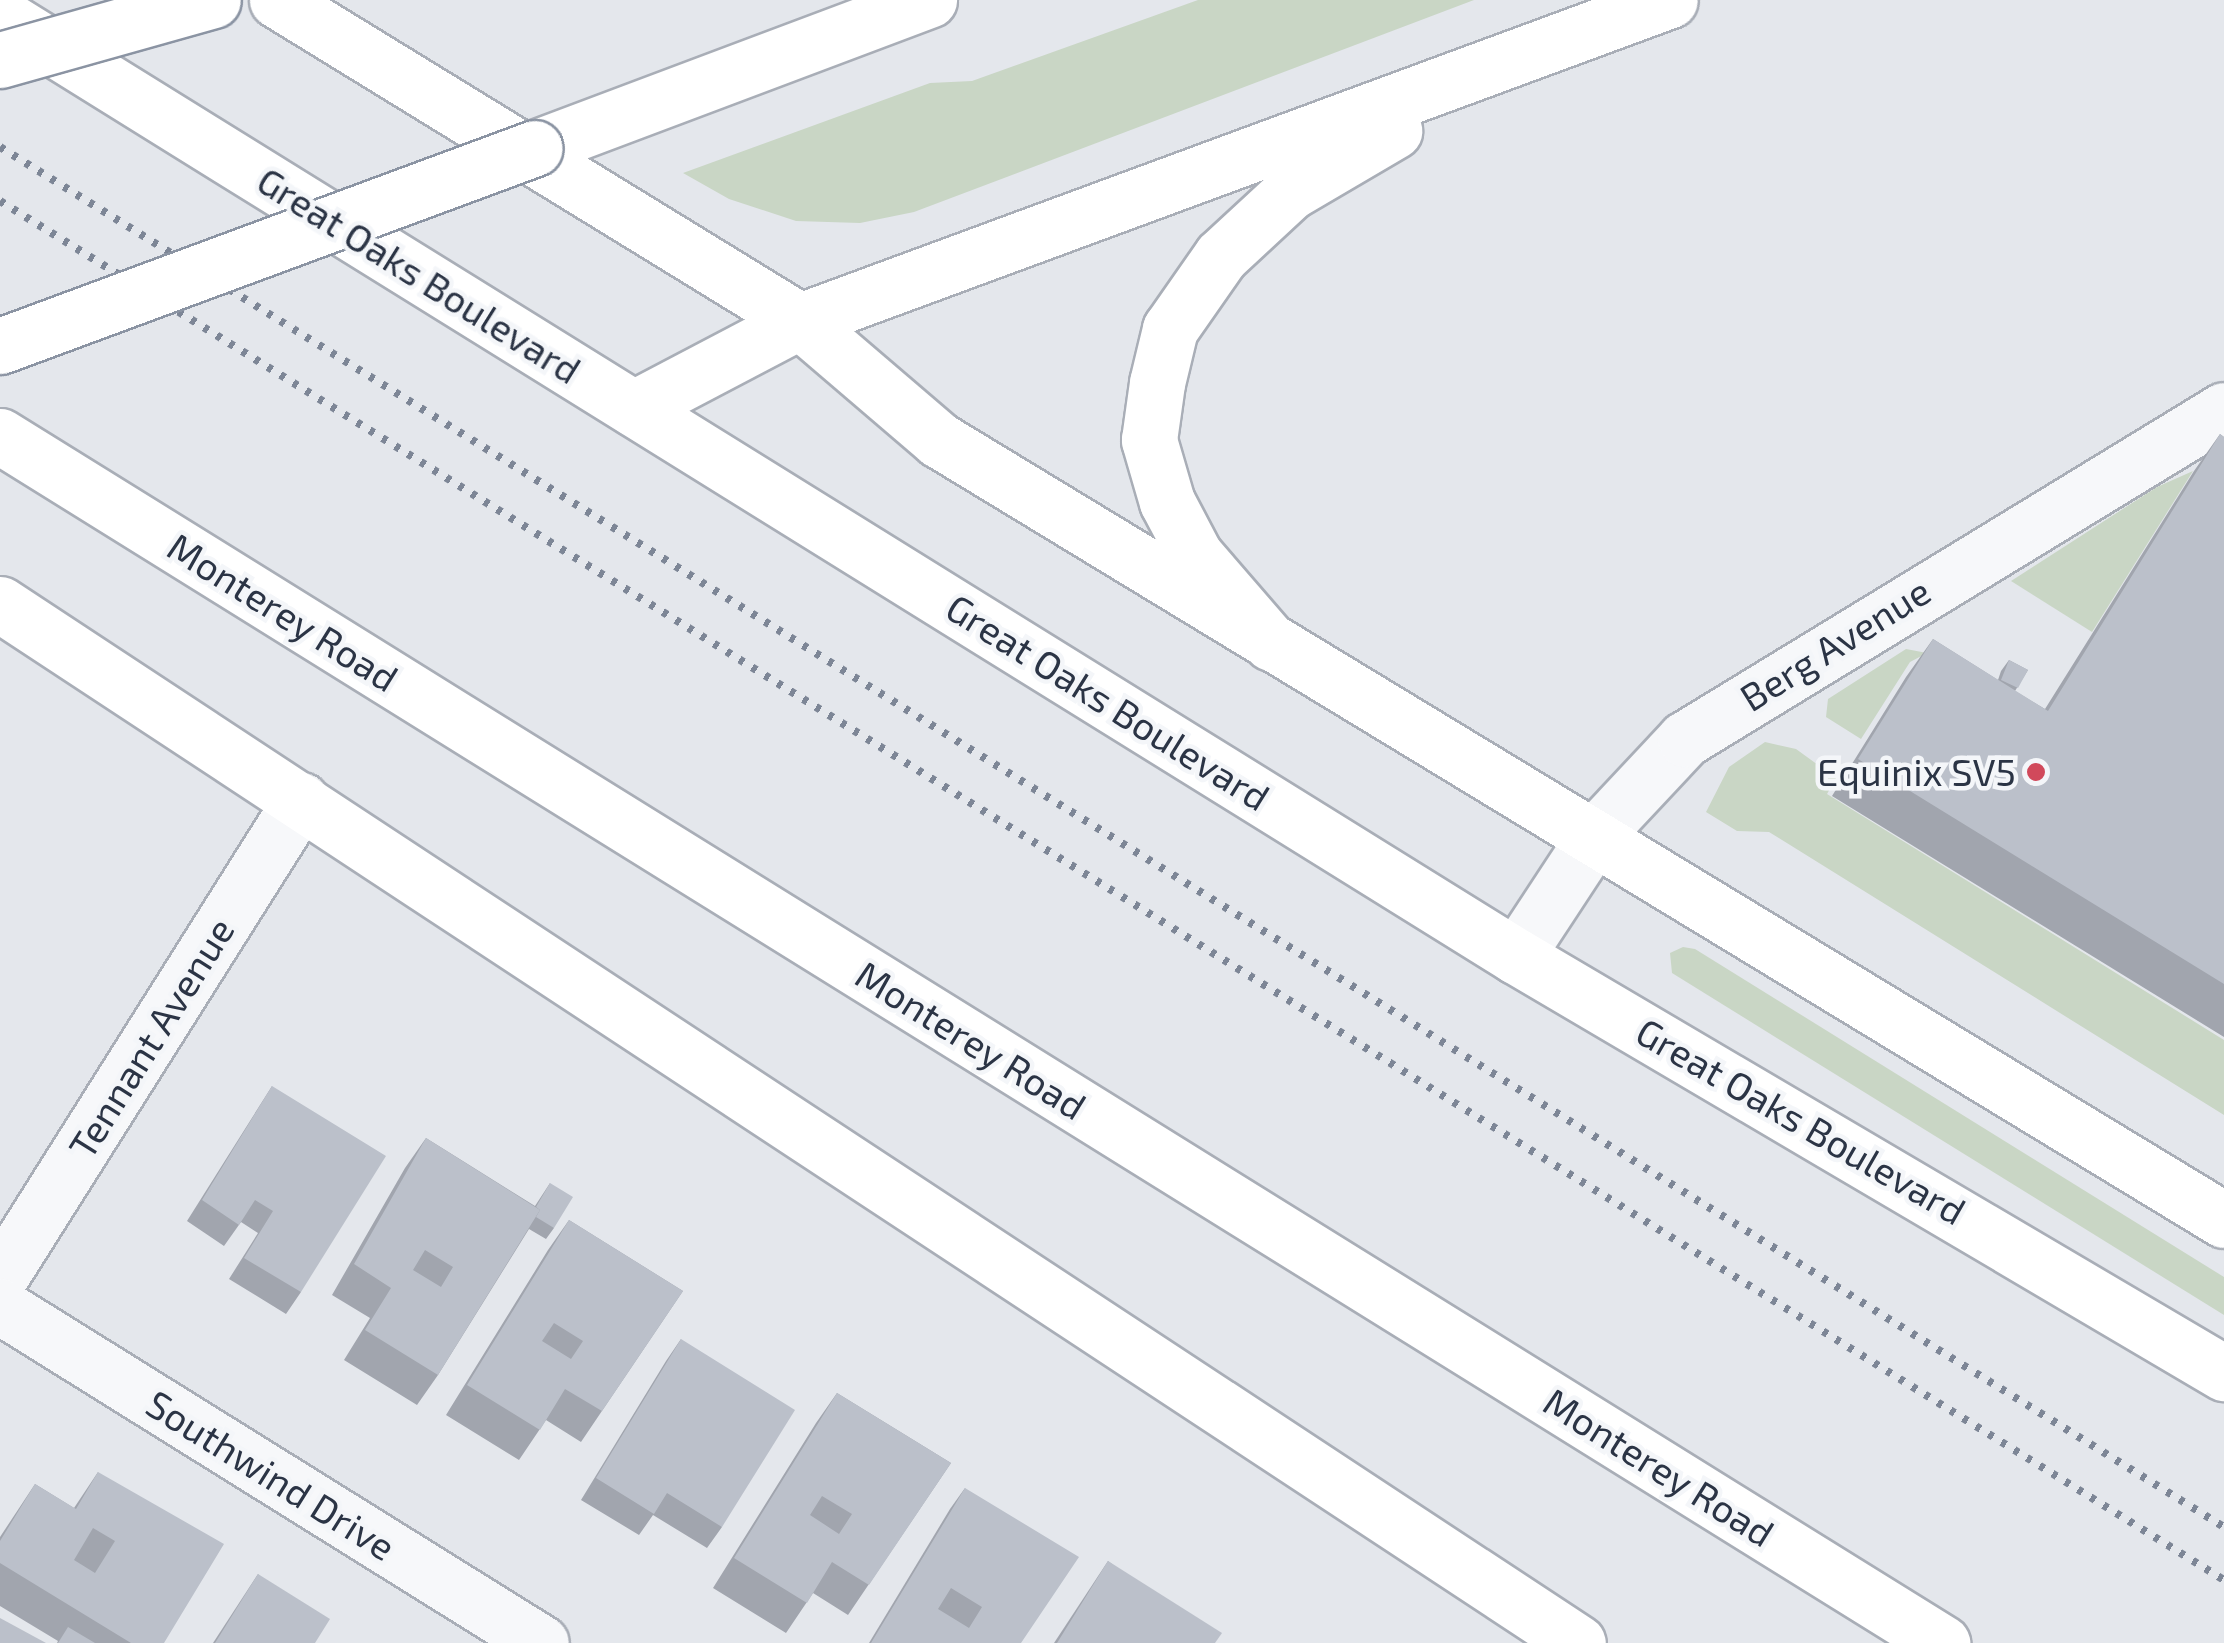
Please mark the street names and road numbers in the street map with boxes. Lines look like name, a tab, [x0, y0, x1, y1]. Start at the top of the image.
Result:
street label: Great Oaks Boulevard	[249, 157, 589, 393]
street label: Monterey Road	[159, 523, 407, 701]
street label: Berg Avenue	[1731, 567, 1939, 721]
street label: Great Oaks Boulevard	[938, 584, 1278, 820]
street label: Tennant Avenue	[59, 909, 243, 1167]
street label: Monterey Road	[847, 951, 1095, 1129]
street label: Great Oaks Boulevard	[1629, 1008, 1973, 1234]
street label: Monterey Road	[1535, 1378, 1783, 1556]
street label: Southwind Drive	[138, 1380, 404, 1570]

